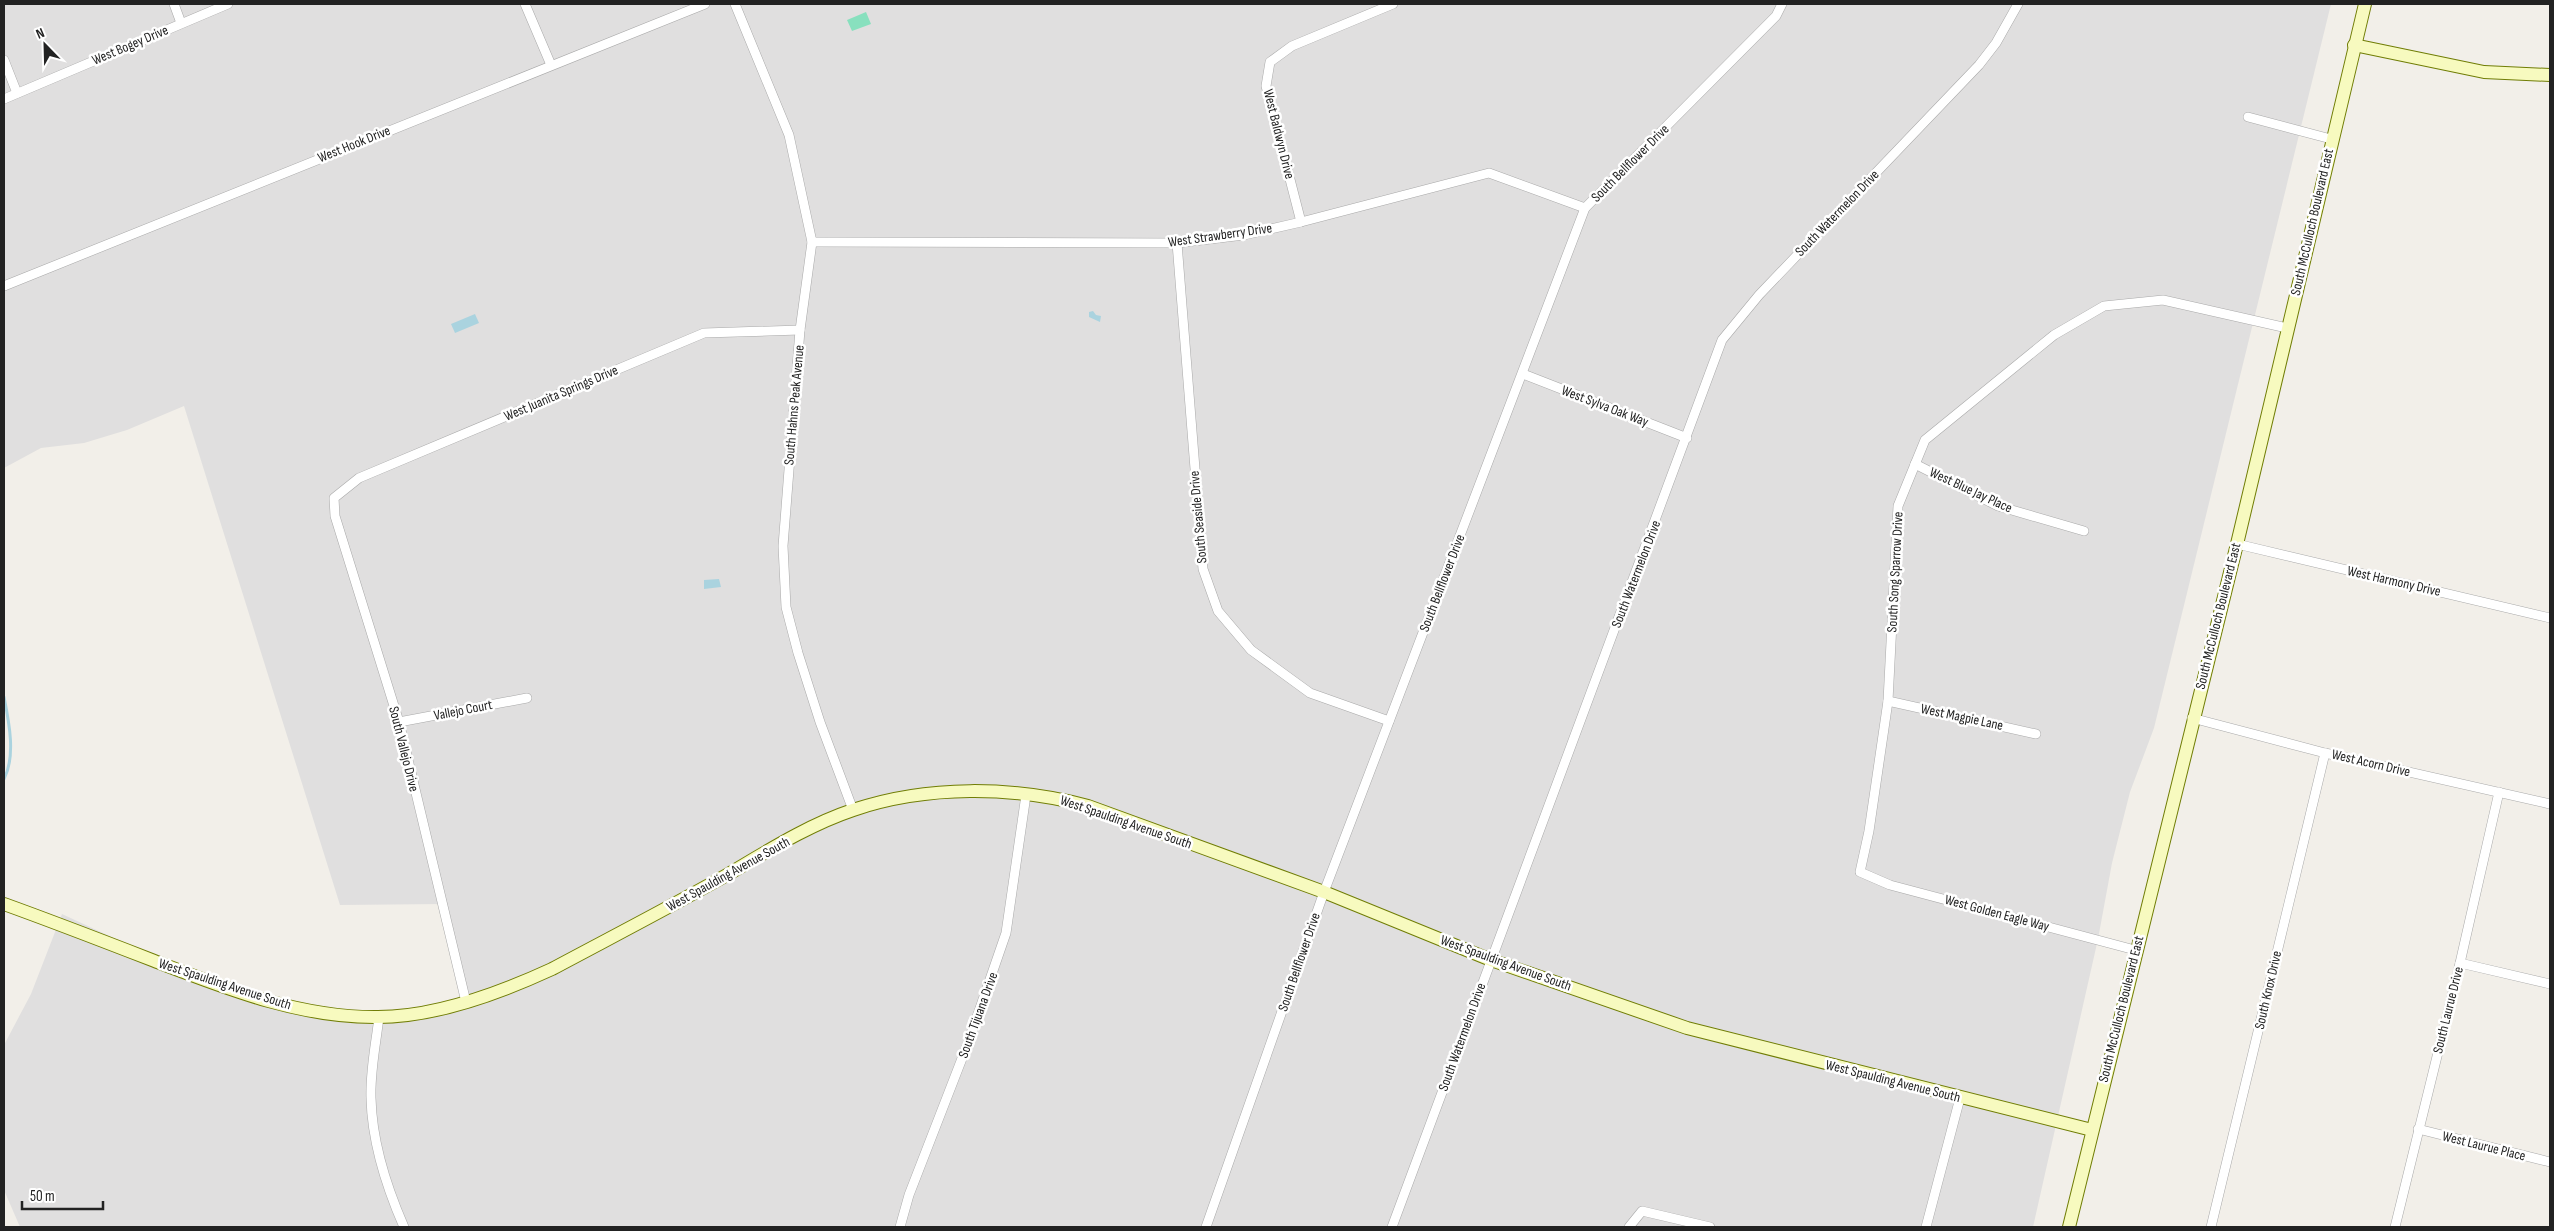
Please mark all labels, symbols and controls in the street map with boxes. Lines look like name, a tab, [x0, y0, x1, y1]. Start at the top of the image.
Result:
north arrow	[20, 20, 70, 70]
street label: West Bogey Drive	[89, 21, 171, 69]
text: N	[33, 24, 47, 43]
street label: West Baldwyn Drive	[1260, 87, 1298, 181]
street label: South Bellflower Drive	[1588, 121, 1672, 205]
street label: West Hook Drive	[315, 122, 393, 166]
street label: South McCulloch Boulevard East	[2287, 147, 2337, 297]
street label: South Watermelon Drive	[1791, 166, 1883, 260]
street label: West Strawberry Drive	[1167, 219, 1273, 251]
street label: South Hahns Peak Avenue	[780, 344, 808, 466]
street label: West Juanita Springs Drive	[501, 361, 621, 425]
street label: West Sylva Oak Way	[1559, 382, 1652, 431]
street label: West Blue Jay Place	[1927, 463, 2015, 517]
street label: South Seaside Drive	[1185, 470, 1211, 564]
street label: South Song Sparrow Drive	[1883, 511, 1907, 633]
street label: South Watermelon Drive	[1608, 518, 1664, 630]
street label: South Bellflower Drive	[1416, 532, 1468, 634]
street label: South McCulloch Boulevard East	[2192, 541, 2244, 691]
street label: West Harmony Drive	[2346, 562, 2442, 600]
street label: Vallejo Court	[432, 696, 494, 724]
street label: West Magpie Lane	[1919, 700, 2005, 734]
street label: South Vallejo Drive	[385, 705, 423, 793]
street label: West Acorn Drive	[2330, 746, 2412, 780]
street label: West Spaulding Avenue South	[1058, 791, 1194, 853]
street label: West Spaulding Avenue South	[663, 833, 793, 915]
street label: West Golden Eagle Way	[1943, 891, 2052, 935]
street label: South Bellflower Drive	[1274, 910, 1324, 1014]
street label: West Spaulding Avenue South	[1438, 931, 1574, 995]
street label: South McCulloch Boulevard East	[2095, 934, 2147, 1084]
street label: South Knox Drive	[2251, 949, 2285, 1031]
street label: West Spaulding Avenue South	[157, 955, 293, 1013]
street label: South Laurue Drive	[2429, 965, 2467, 1055]
street label: South Tijuana Drive	[955, 970, 1001, 1060]
street label: South Watermelon Drive	[1435, 981, 1489, 1093]
street label: West Spaulding Avenue South	[1824, 1056, 1962, 1106]
street label: West Laurue Place	[2441, 1127, 2527, 1165]
scale bar	[22, 1178, 104, 1210]
text: 50 m	[30, 1187, 55, 1206]

